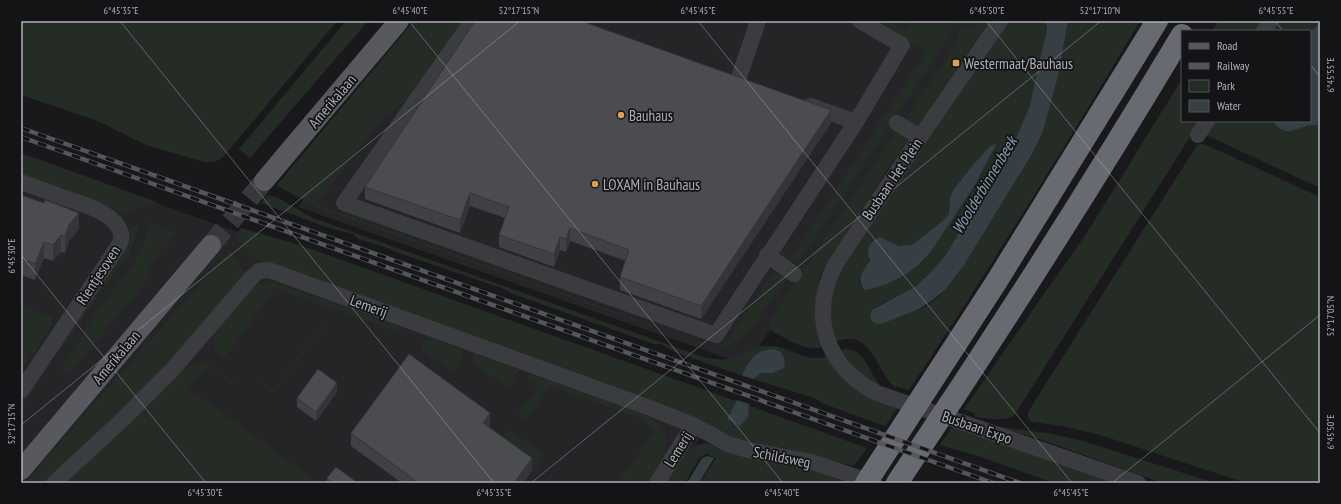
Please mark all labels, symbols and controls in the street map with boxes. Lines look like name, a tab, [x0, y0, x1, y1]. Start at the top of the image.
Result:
text: 6°45'35"E	[104, 4, 138, 17]
text: 6°45'40"E	[393, 4, 427, 17]
text: 52°17'15"N	[499, 4, 539, 17]
text: 6°45'45"E	[681, 4, 715, 17]
text: 6°45'50"E	[970, 4, 1004, 17]
text: 52°17'10"N	[1080, 4, 1120, 17]
text: 6°45'55"E	[1259, 4, 1293, 17]
legend	[1181, 30, 1311, 122]
text: Road	[1217, 38, 1237, 53]
place label: Westermaat/Bauhaus	[964, 54, 1073, 73]
marker: Westermaat/Bauhaus	[951, 58, 961, 68]
text: Railway	[1217, 58, 1250, 73]
text: 6°45'55"E	[1324, 58, 1337, 92]
street label: Amerikalaan	[304, 70, 360, 132]
text: Park	[1217, 78, 1235, 93]
text: Water	[1217, 98, 1242, 113]
place label: Bauhaus	[629, 106, 673, 125]
marker: Bauhaus	[616, 110, 626, 120]
water label: Woolderbinnenbeek	[947, 131, 1022, 237]
street label: Busbaan Het Plein	[858, 134, 926, 224]
place label: LOXAM in Bauhaus	[603, 175, 700, 194]
marker: LOXAM in Bauhaus	[590, 179, 600, 189]
text: 6°45'30"E	[5, 239, 18, 273]
street label: Rientjesoven	[72, 242, 124, 308]
street label: Lemerij	[348, 291, 390, 321]
text: 52°17'05"N	[1324, 296, 1337, 336]
street label: Amerikalaan	[88, 326, 144, 388]
text: 52°17'15"N	[5, 404, 18, 444]
street label: Busbaan Expo	[940, 406, 1014, 448]
text: 6°45'50"E	[1324, 415, 1337, 449]
street label: Lemerij	[660, 428, 696, 470]
street label: Schildsweg	[752, 442, 812, 472]
text: 6°45'30"E	[188, 486, 222, 499]
text: 6°45'35"E	[477, 486, 511, 499]
text: 6°45'40"E	[765, 486, 799, 499]
text: 6°45'45"E	[1054, 486, 1088, 499]

